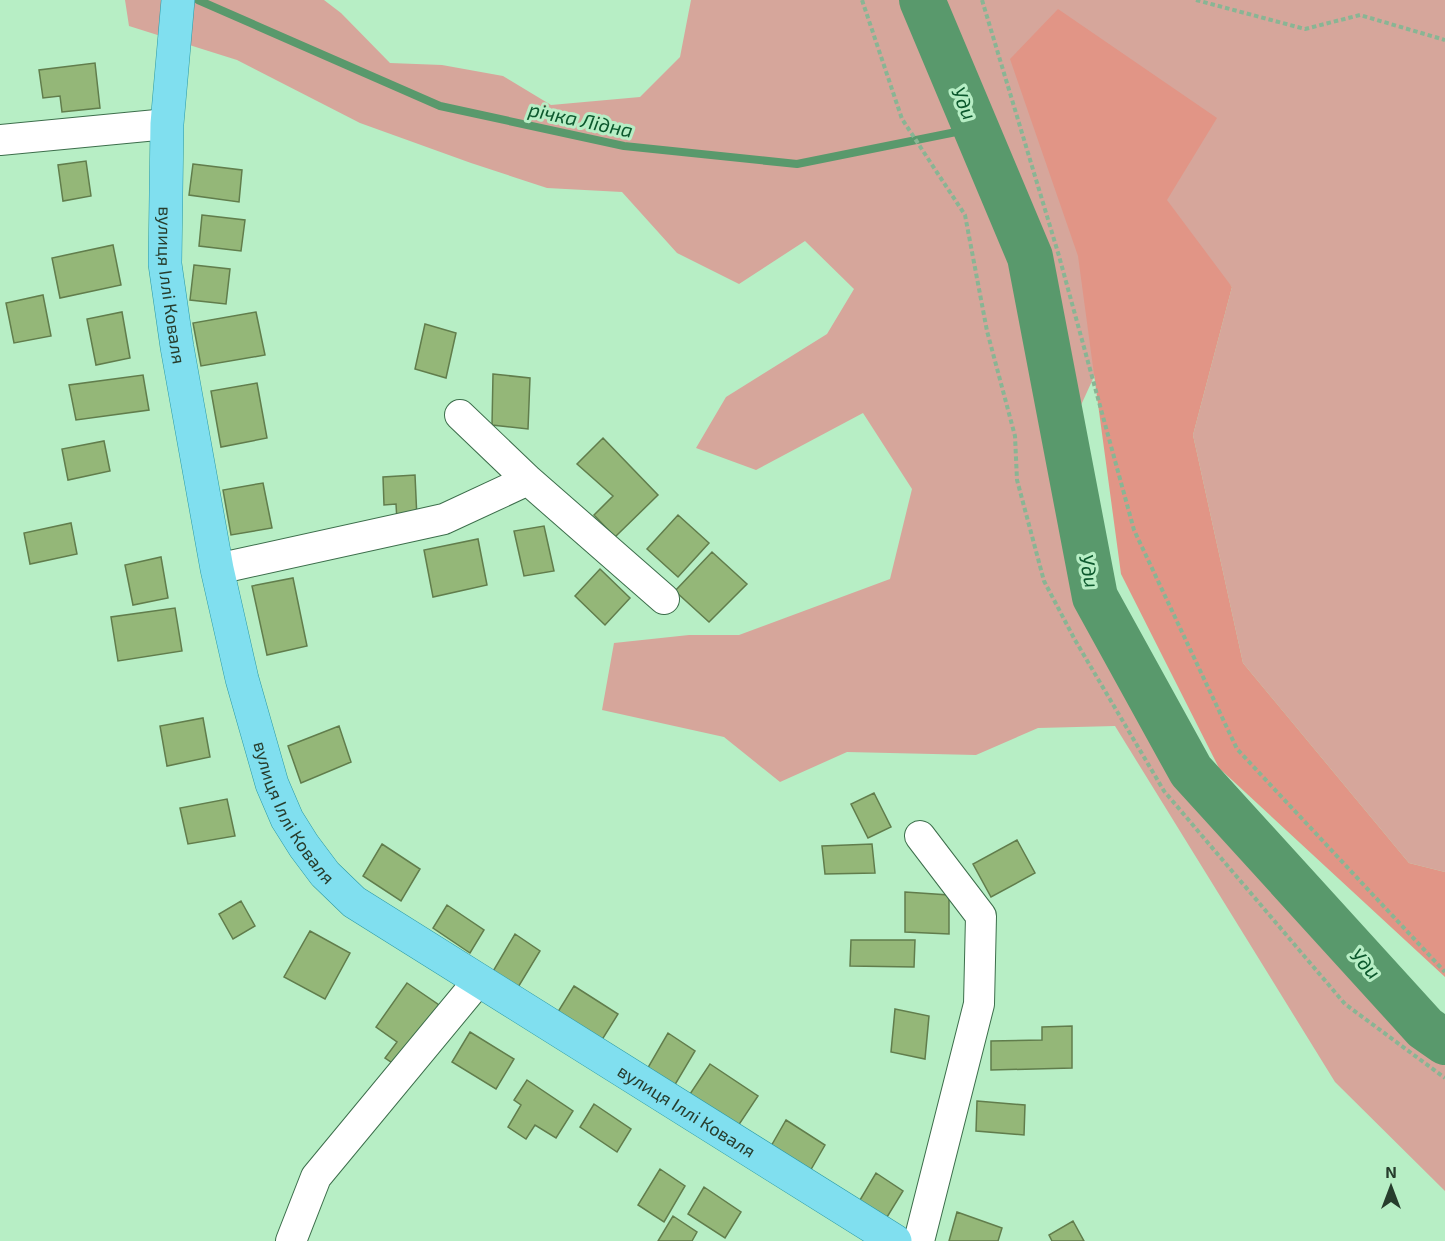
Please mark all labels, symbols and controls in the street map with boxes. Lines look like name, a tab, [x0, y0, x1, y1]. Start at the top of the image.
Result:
water label: Уди	[947, 83, 983, 123]
water label: річка Лідна	[527, 96, 635, 142]
street label: вулиця Іллі Коваля	[154, 206, 191, 365]
water label: Уди	[1075, 552, 1105, 590]
street label: вулиця Іллі Коваля	[249, 739, 339, 888]
water label: Уди	[1346, 942, 1386, 984]
street label: вулиця Іллі Коваля	[614, 1059, 760, 1162]
north arrow	[1361, 1157, 1421, 1217]
text: N	[1385, 1162, 1397, 1181]

